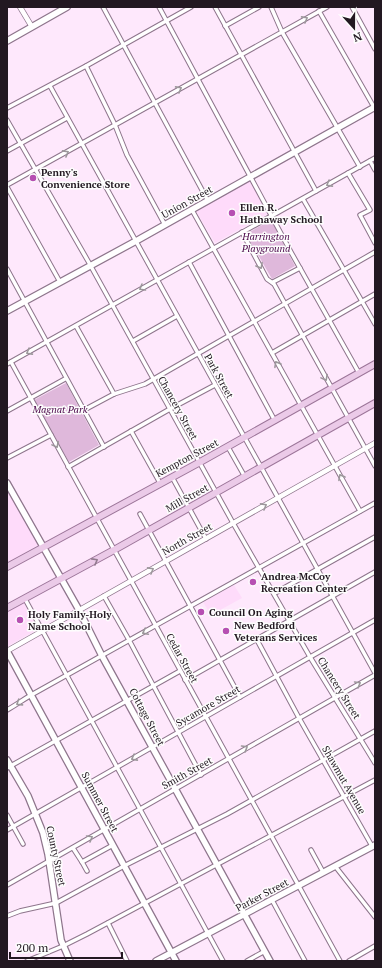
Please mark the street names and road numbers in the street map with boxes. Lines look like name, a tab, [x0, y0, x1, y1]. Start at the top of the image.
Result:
street label: Union Street	[159, 183, 215, 221]
street label: Park Street	[201, 351, 237, 401]
street label: Chancery Street	[155, 374, 201, 442]
street label: Kempton Street	[153, 436, 221, 480]
street label: Mill Street	[163, 481, 211, 515]
street label: North Street	[160, 520, 215, 558]
street label: Cedar Street	[163, 631, 201, 685]
street label: Chancery Street	[315, 654, 363, 722]
street label: Sycamore Street	[174, 682, 243, 730]
street label: Cottage Street	[126, 686, 168, 748]
street label: Shawmut Avenue	[319, 744, 369, 816]
street label: Smith Street	[159, 754, 215, 792]
street label: Summer Street	[79, 770, 121, 835]
street label: County Street	[43, 825, 69, 888]
street label: Parker Street	[233, 876, 291, 914]

